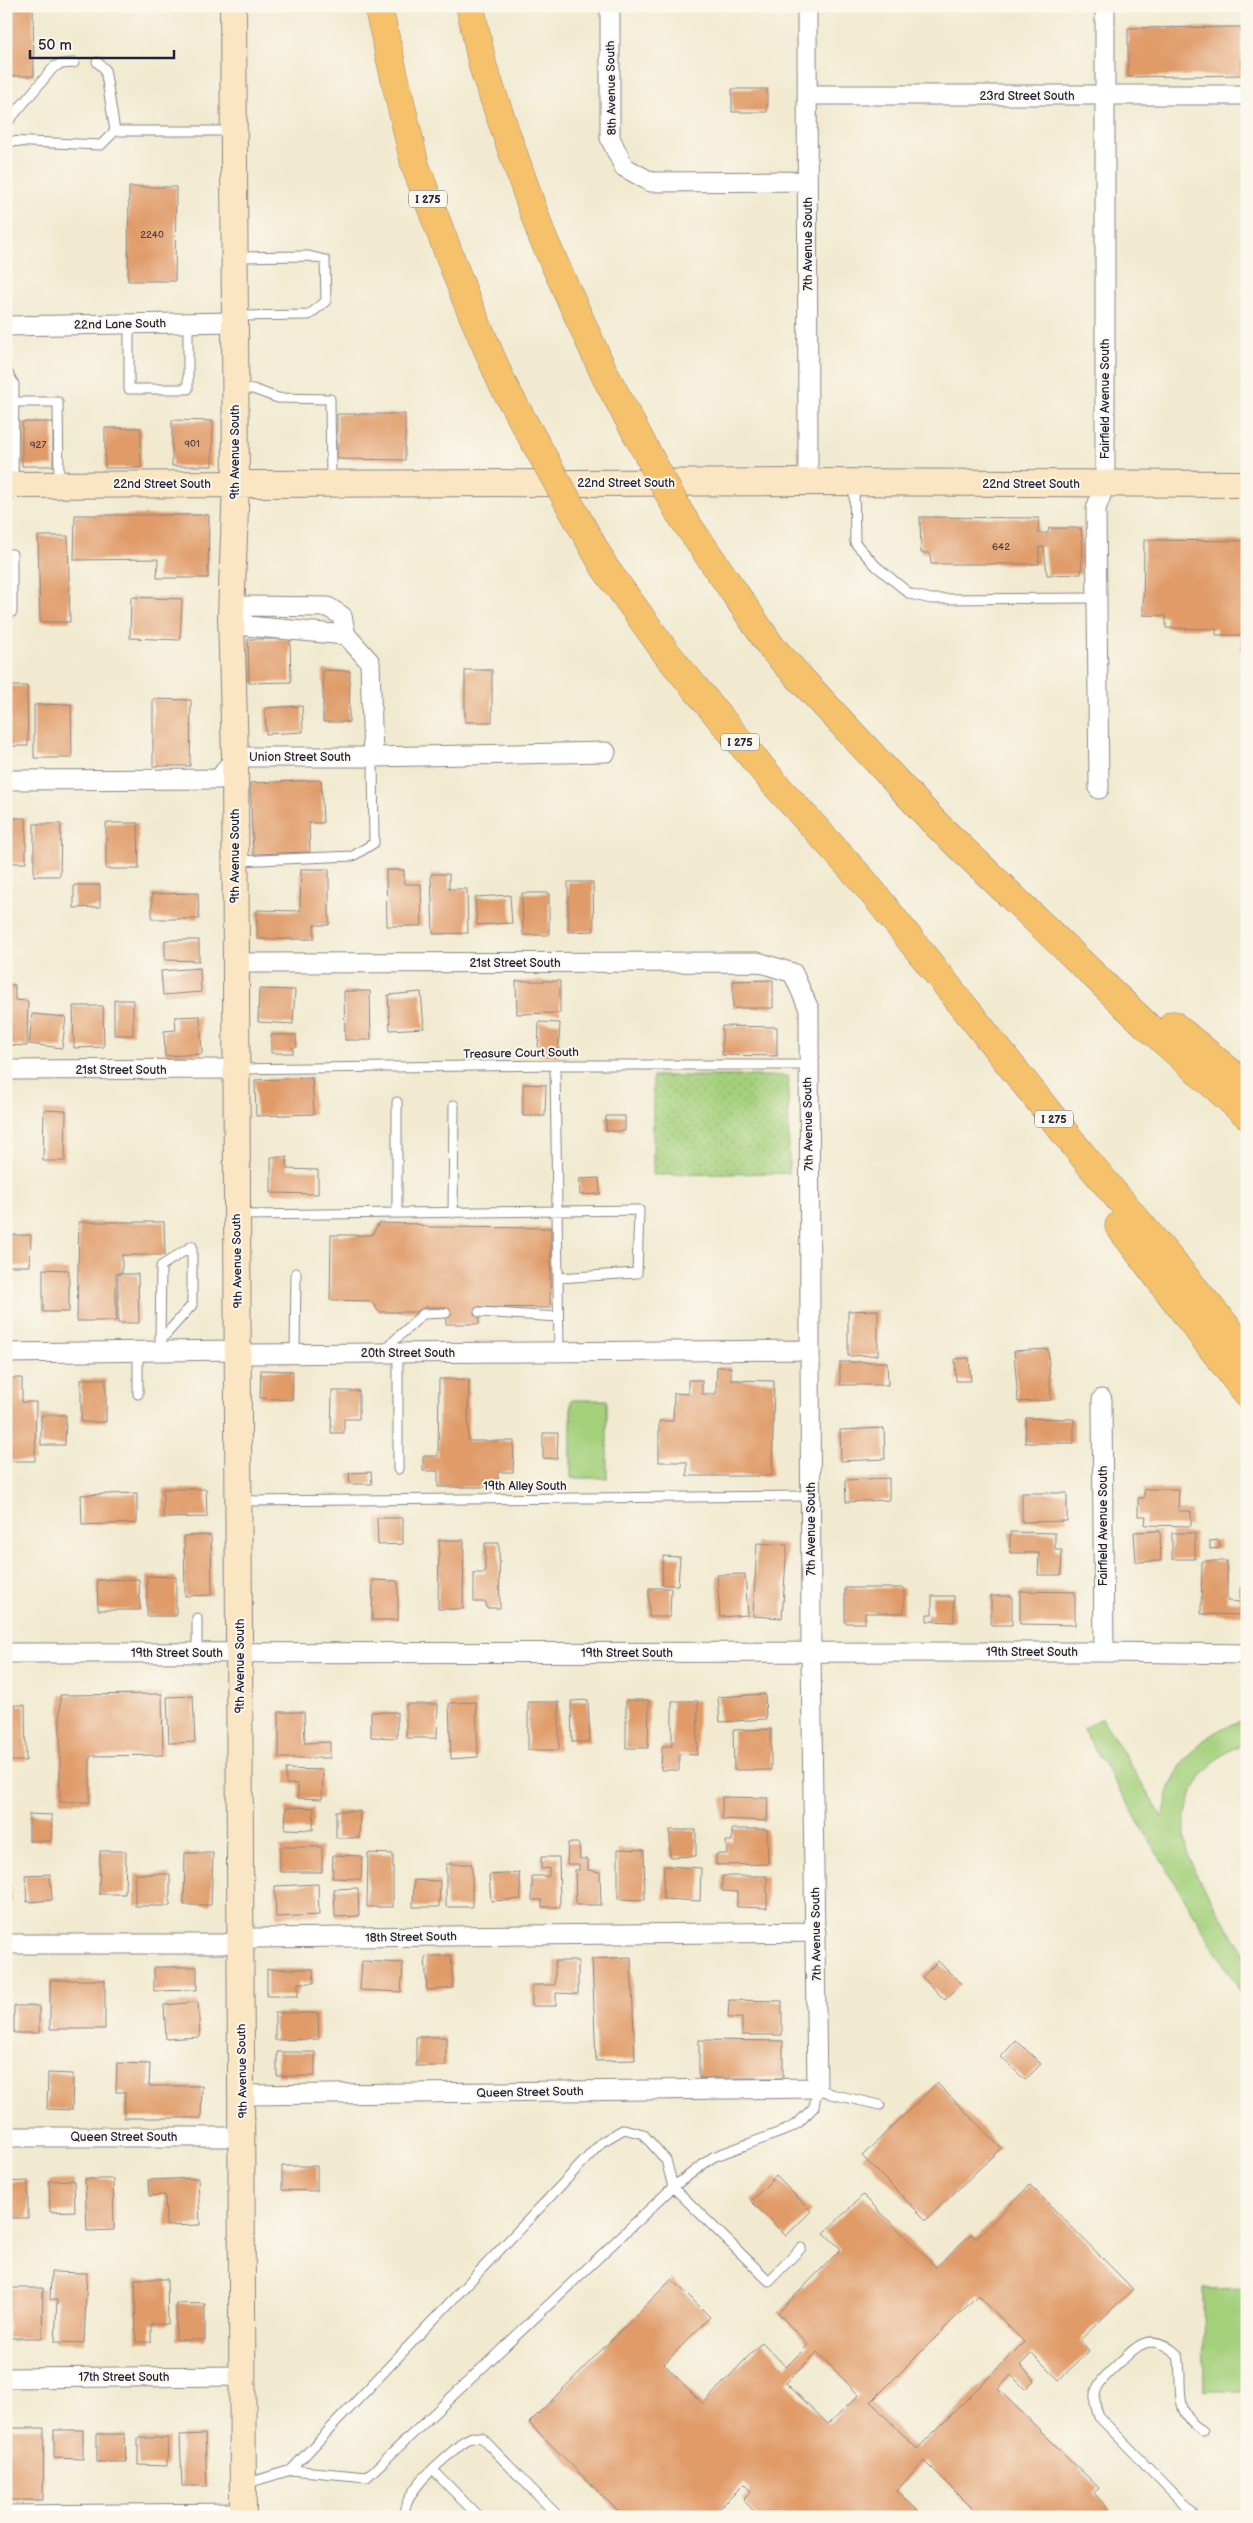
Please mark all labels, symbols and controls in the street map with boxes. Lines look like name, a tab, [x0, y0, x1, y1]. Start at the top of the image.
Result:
scale bar	[30, 28, 174, 60]
text: 50 m	[38, 36, 72, 55]
street label: 8th Avenue South	[603, 40, 620, 136]
street label: 23rd Street South	[979, 89, 1075, 104]
road number: I 275	[409, 190, 447, 208]
street label: 7th Avenue South	[801, 197, 816, 291]
house number: 2240	[140, 229, 164, 241]
street label: 22nd Lane South	[74, 316, 167, 333]
street label: Fairfield Avenue South	[1098, 338, 1113, 459]
street label: 9th Avenue South	[228, 404, 243, 499]
house number: 901	[184, 438, 200, 450]
house number: 927	[30, 439, 46, 451]
street label: 22nd Street South	[577, 476, 675, 491]
street label: 22nd Street South	[113, 477, 211, 492]
street label: 22nd Street South	[982, 477, 1080, 492]
house number: 642	[992, 541, 1010, 553]
road number: I 275	[721, 734, 759, 750]
street label: Union Street South	[249, 750, 351, 765]
street label: 9th Avenue South	[228, 808, 243, 903]
street label: 21st Street South	[469, 956, 561, 971]
street label: Treasure Court South	[463, 1045, 579, 1062]
street label: 21st Street South	[75, 1063, 167, 1078]
street label: 7th Avenue South	[800, 1077, 817, 1171]
road number: I 275	[1035, 1110, 1073, 1128]
street label: 9th Avenue South	[229, 1213, 246, 1308]
street label: 20th Street South	[361, 1346, 456, 1361]
street label: Fairfield Avenue South	[1096, 1465, 1111, 1586]
street label: 19th Alley South	[483, 1479, 567, 1494]
street label: 7th Avenue South	[804, 1482, 819, 1576]
street label: 9th Avenue South	[233, 1618, 248, 1713]
street label: 19th Street South	[986, 1645, 1078, 1660]
street label: 19th Street South	[131, 1646, 223, 1661]
street label: 19th Street South	[581, 1646, 673, 1661]
street label: 7th Avenue South	[808, 1887, 825, 1981]
street label: 18th Street South	[365, 1929, 457, 1946]
street label: 9th Avenue South	[234, 2023, 251, 2118]
street label: Queen Street South	[476, 2084, 584, 2101]
street label: Queen Street South	[71, 2130, 178, 2145]
street label: 17th Street South	[79, 2370, 170, 2385]

